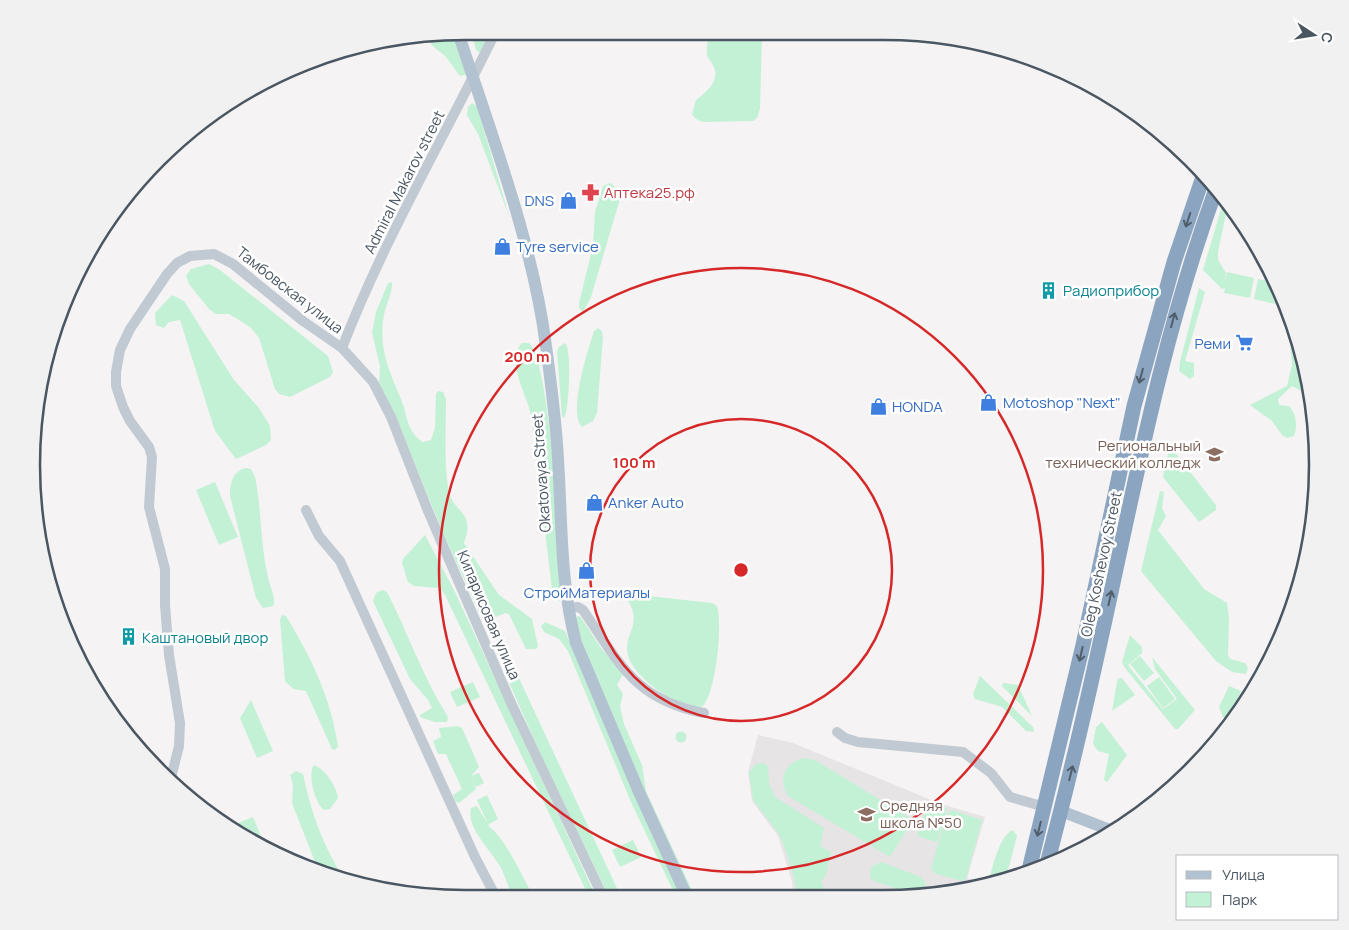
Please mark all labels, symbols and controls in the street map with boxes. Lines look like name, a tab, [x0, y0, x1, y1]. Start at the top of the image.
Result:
north arrow	[1289, 10, 1339, 60]
text: С	[1317, 31, 1338, 45]
street label: Admiral Makarov street	[359, 107, 449, 257]
pharmacy icon: Аптека25.рф	[580, 182, 600, 202]
place label: Аптека25.рф	[604, 182, 695, 203]
place label: DNS	[524, 190, 554, 211]
shop icon: DNS	[558, 190, 578, 210]
one-way arrow	[1183, 212, 1192, 228]
shop icon: Tyre service	[492, 236, 512, 256]
place label: Tyre service	[516, 236, 599, 257]
street label: Тамбовская улица	[232, 242, 348, 338]
building icon: Радиоприбор	[1039, 280, 1059, 300]
place label: Радиоприбор	[1063, 280, 1159, 301]
one-way arrow	[1169, 312, 1178, 328]
place label: Реми	[1194, 333, 1231, 354]
supermarket icon: Реми	[1235, 333, 1255, 353]
text: 200 m	[504, 346, 550, 367]
one-way arrow	[1136, 367, 1146, 383]
shop icon: Motoshop "Next"	[979, 392, 999, 412]
place label: Motoshop "Next"	[1003, 392, 1121, 413]
shop icon: HONDA	[868, 396, 888, 416]
place label: HONDA	[892, 396, 943, 417]
street label: Okatovaya Street	[526, 413, 556, 533]
place label: Региональный технический колледж	[1045, 435, 1202, 473]
school or university icon: Региональный технический колледж	[1205, 444, 1225, 464]
text: 100 m	[613, 452, 655, 473]
street label: Oleg Koshevoy Street	[1075, 489, 1127, 639]
shop icon: Anker Auto	[584, 492, 604, 512]
place label: Anker Auto	[608, 492, 684, 513]
street label: Кипарисовая улица	[452, 547, 526, 683]
shop icon: СтройМатериалы	[577, 561, 597, 581]
centre of rings	[732, 561, 750, 579]
place label: СтройМатериалы	[524, 582, 650, 603]
one-way arrow	[1106, 590, 1115, 606]
building icon: Каштановый двор	[118, 627, 138, 647]
place label: Каштановый двор	[142, 627, 268, 648]
one-way arrow	[1076, 646, 1085, 662]
one-way arrow	[1066, 766, 1076, 782]
place label: Средняя школа №50	[880, 795, 962, 833]
school or university icon: Средняя школа №50	[856, 804, 876, 824]
one-way arrow	[1034, 821, 1043, 837]
legend	[1176, 855, 1339, 920]
text: Улица	[1222, 864, 1265, 885]
text: Парк	[1222, 889, 1258, 910]

